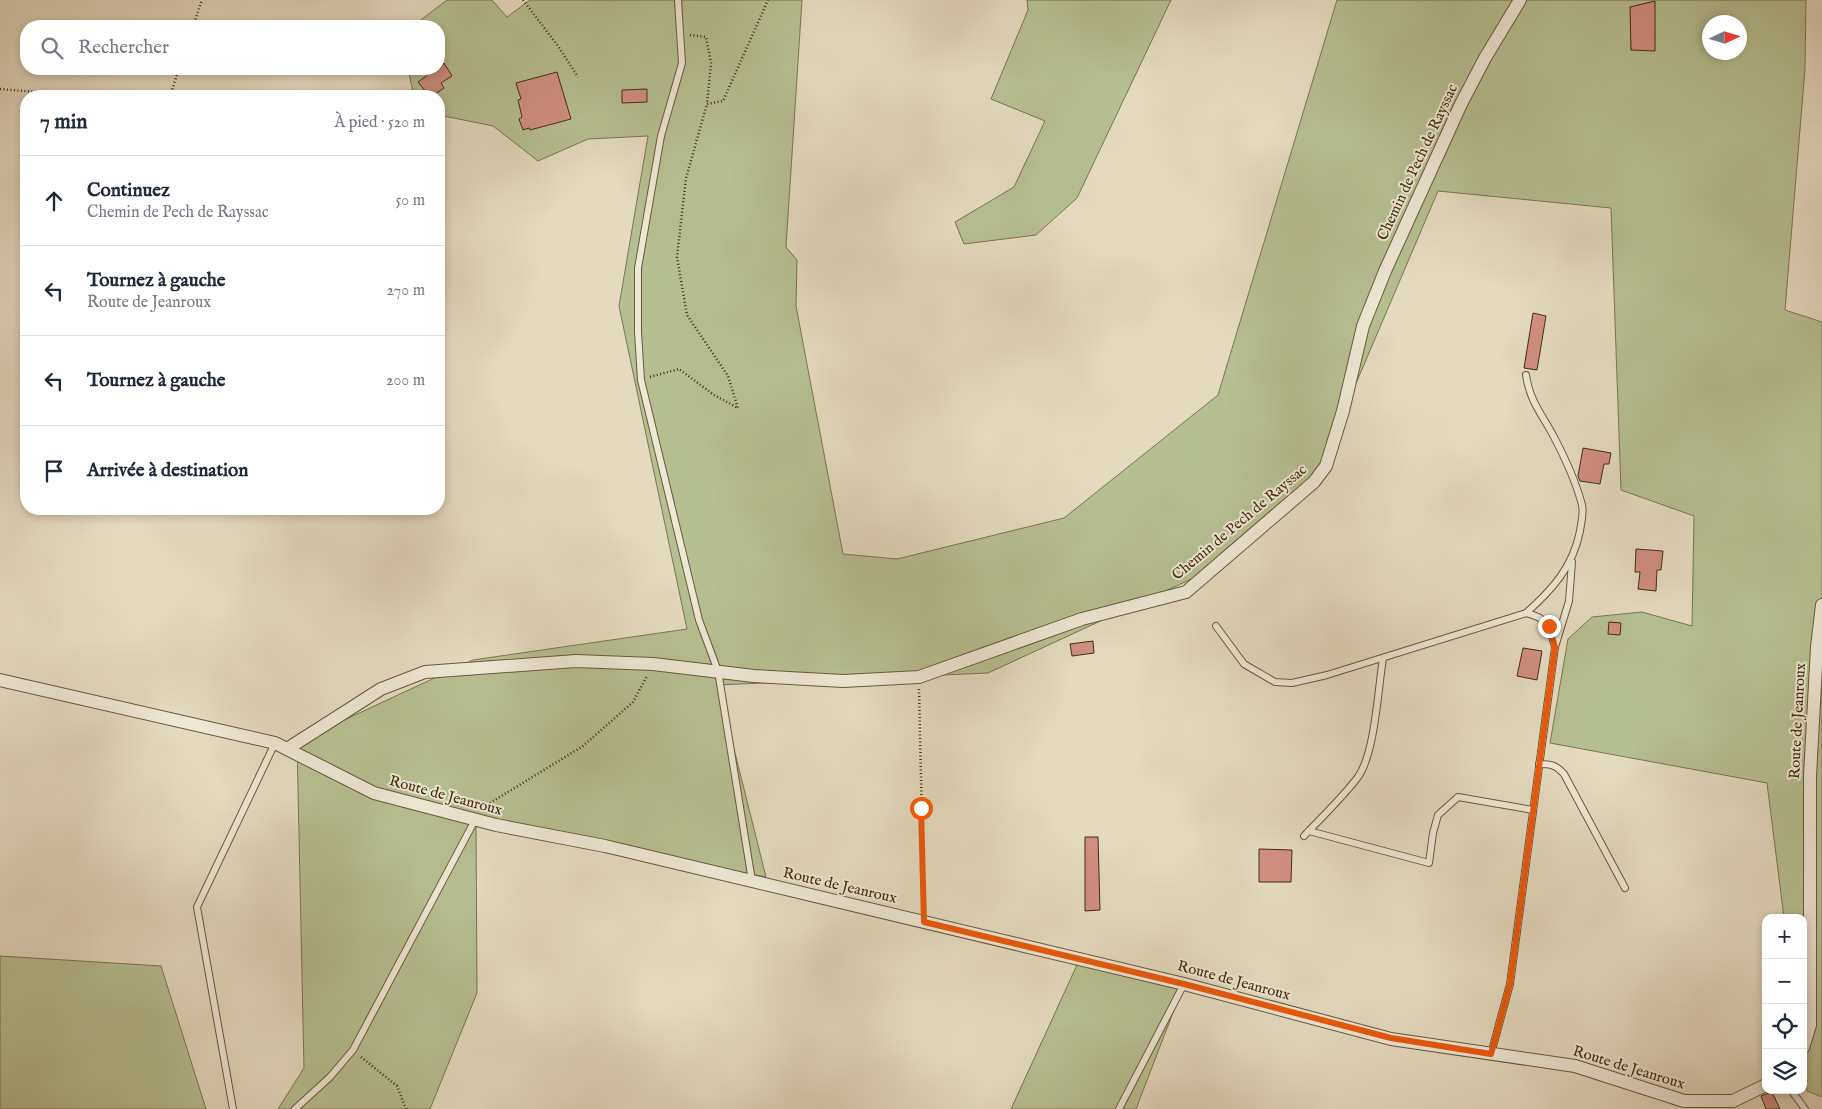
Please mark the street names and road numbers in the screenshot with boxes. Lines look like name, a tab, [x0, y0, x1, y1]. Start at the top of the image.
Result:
street label: Chemin de Pech de Rayssac	[1373, 81, 1462, 243]
street label: Chemin de Pech de Rayssac	[1168, 460, 1311, 584]
street label: Route de Jeanroux	[1785, 662, 1810, 780]
street label: Route de Jeanroux	[387, 771, 505, 820]
street label: Route de Jeanroux	[781, 863, 899, 908]
street label: Route de Jeanroux	[1175, 956, 1293, 1005]
street label: Route de Jeanroux	[1570, 1041, 1688, 1094]

